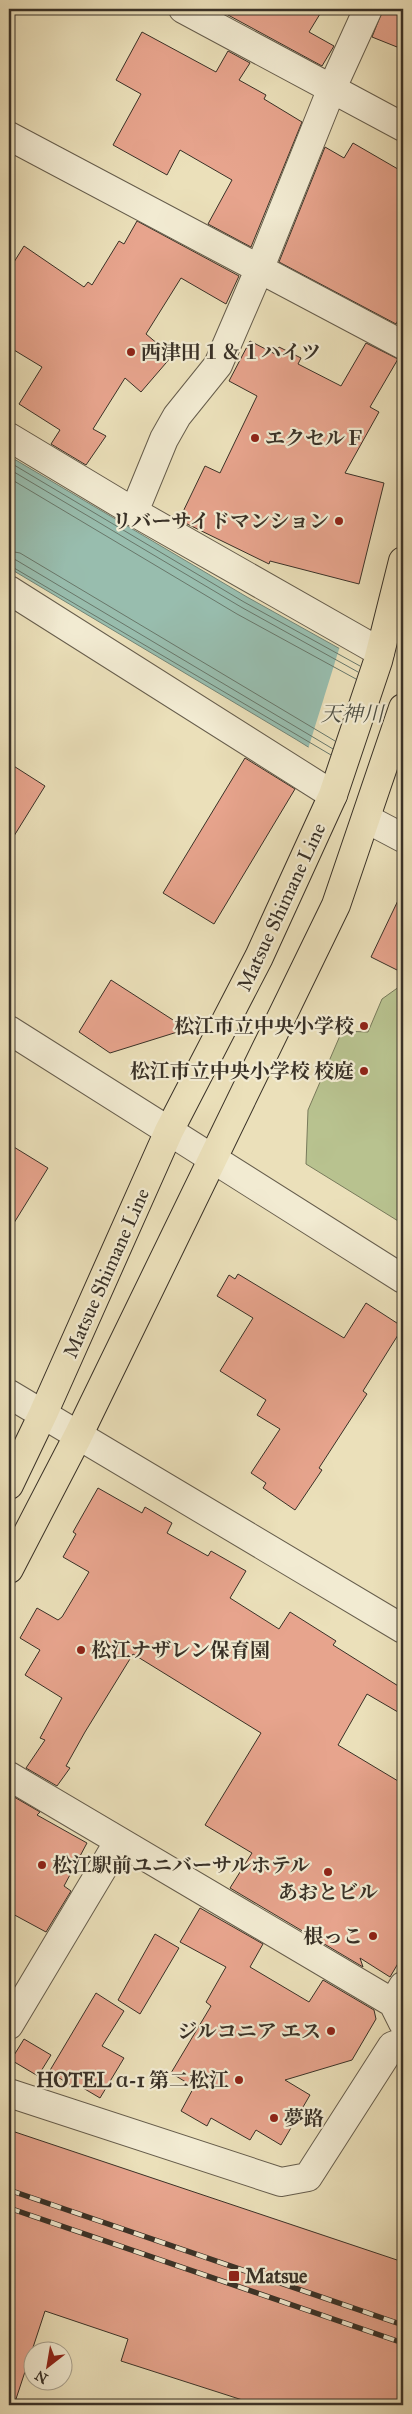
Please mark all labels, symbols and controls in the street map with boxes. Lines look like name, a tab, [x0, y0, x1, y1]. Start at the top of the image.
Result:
place label: 西津田１＆１ハイツ	[141, 340, 321, 364]
marker: 西津田１＆１ハイツ	[125, 346, 137, 358]
place label: エクセルＦ	[265, 426, 365, 450]
marker: エクセルＦ	[249, 432, 261, 444]
place label: リバーサイドマンション	[112, 509, 329, 533]
marker: リバーサイドマンション	[333, 515, 345, 527]
water label: 天神川	[321, 701, 385, 727]
street label: Matsue Shimane Line	[231, 819, 331, 995]
place label: 松江市立中央小学校	[174, 1014, 354, 1038]
marker: 松江市立中央小学校	[358, 1020, 370, 1032]
place label: 松江市立中央小学校 校庭	[130, 1059, 354, 1083]
marker: 松江市立中央小学校 校庭	[358, 1065, 370, 1077]
street label: Matsue Shimane Line	[58, 1185, 154, 1361]
place label: 松江ナザレン保育園	[91, 1638, 270, 1662]
marker: 松江ナザレン保育園	[75, 1644, 87, 1656]
place label: 松江駅前ユニバーサルホテル	[52, 1853, 310, 1877]
marker: 松江駅前ユニバーサルホテル	[36, 1859, 48, 1871]
marker: あおとビル	[322, 1866, 334, 1878]
place label: あおとビル	[278, 1880, 378, 1904]
place label: 根っこ	[303, 1924, 363, 1948]
marker: 根っこ	[367, 1930, 379, 1942]
place label: ジルコニア エス	[177, 2019, 321, 2043]
marker: ジルコニア エス	[325, 2025, 337, 2037]
place label: HOTEL α-1 第二松江	[36, 2068, 229, 2092]
marker: HOTEL α-1 第二松江	[233, 2074, 245, 2086]
place label: 夢路	[284, 2106, 324, 2130]
marker: 夢路	[268, 2112, 280, 2124]
place label: Matsue	[245, 2264, 308, 2288]
marker: Matsue	[227, 2269, 241, 2283]
north arrow	[22, 2342, 72, 2392]
text: N	[32, 2366, 51, 2387]

